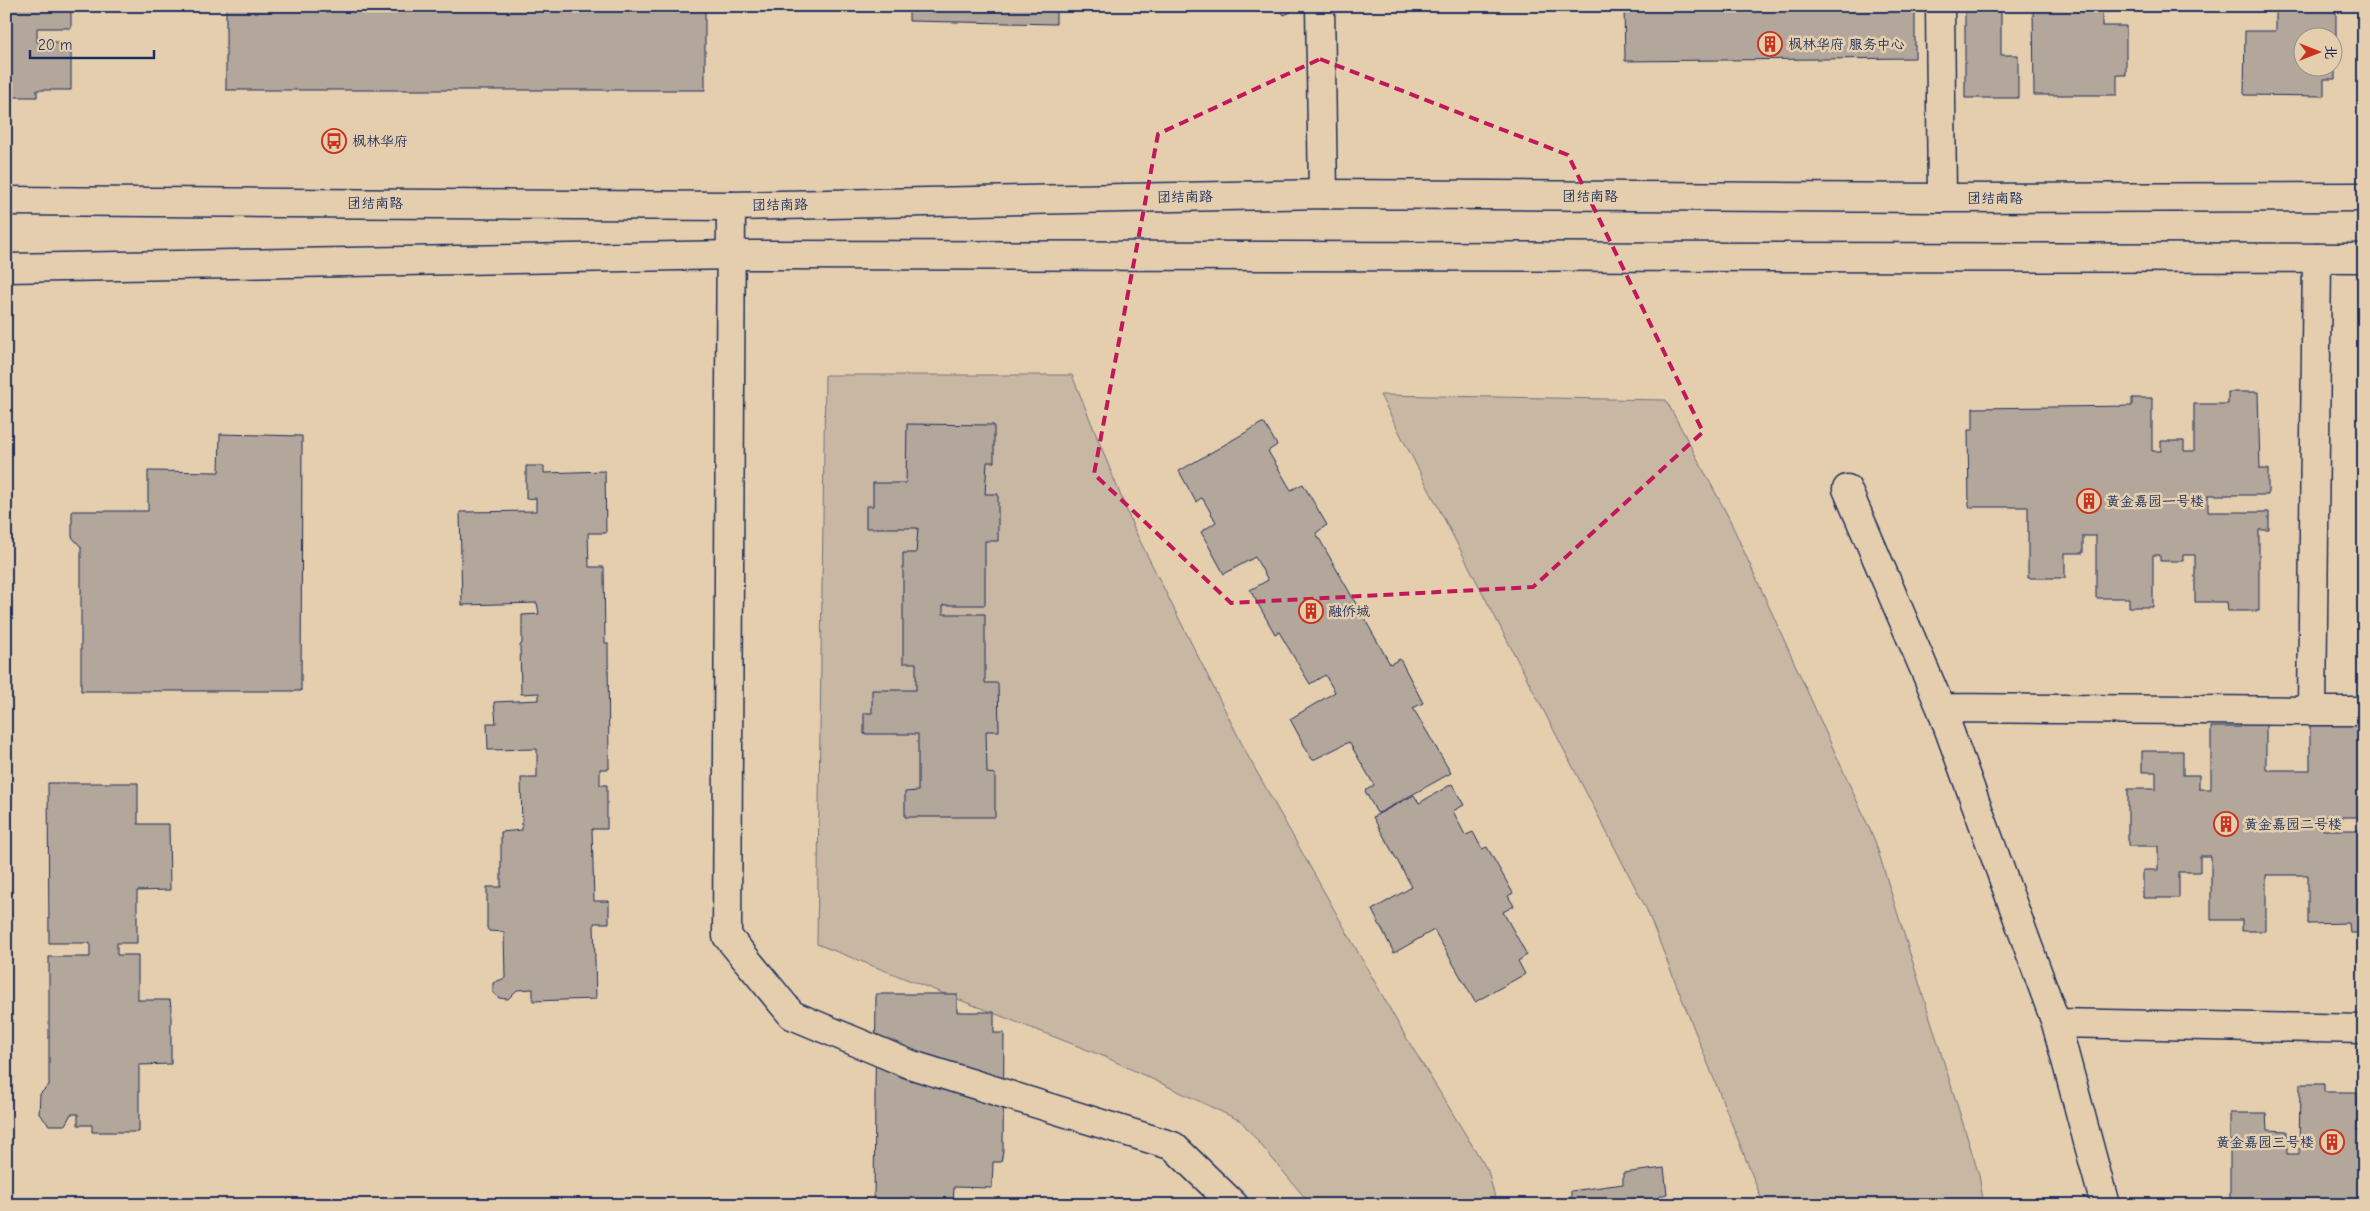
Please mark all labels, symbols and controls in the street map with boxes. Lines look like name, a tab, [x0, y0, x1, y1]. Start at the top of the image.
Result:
scale bar	[30, 28, 154, 60]
north arrow	[2292, 28, 2342, 78]
building icon: 枫林华府 服务中心	[1757, 31, 1783, 57]
text: 20 m	[38, 36, 72, 54]
place label: 枫林华府 服务中心	[1788, 36, 1905, 53]
text: 北	[2322, 45, 2339, 59]
bus stop icon: 枫林华府	[321, 128, 347, 154]
place label: 枫林华府	[352, 133, 408, 150]
street label: 团结南路	[1157, 188, 1213, 206]
street label: 团结南路	[1562, 188, 1618, 205]
street label: 团结南路	[1967, 190, 2023, 207]
street label: 团结南路	[347, 195, 403, 212]
street label: 团结南路	[752, 196, 808, 214]
building icon: 黄金嘉园一号楼	[2076, 488, 2102, 514]
place label: 黄金嘉园一号楼	[2106, 493, 2204, 510]
building icon: 融侨城	[1298, 598, 1324, 624]
place label: 融侨城	[1328, 603, 1370, 620]
building icon: 黄金嘉园二号楼	[2213, 811, 2239, 837]
place label: 黄金嘉园二号楼	[2244, 816, 2342, 833]
building icon: 黄金嘉园三号楼	[2319, 1129, 2345, 1155]
place label: 黄金嘉园三号楼	[2216, 1134, 2314, 1151]

